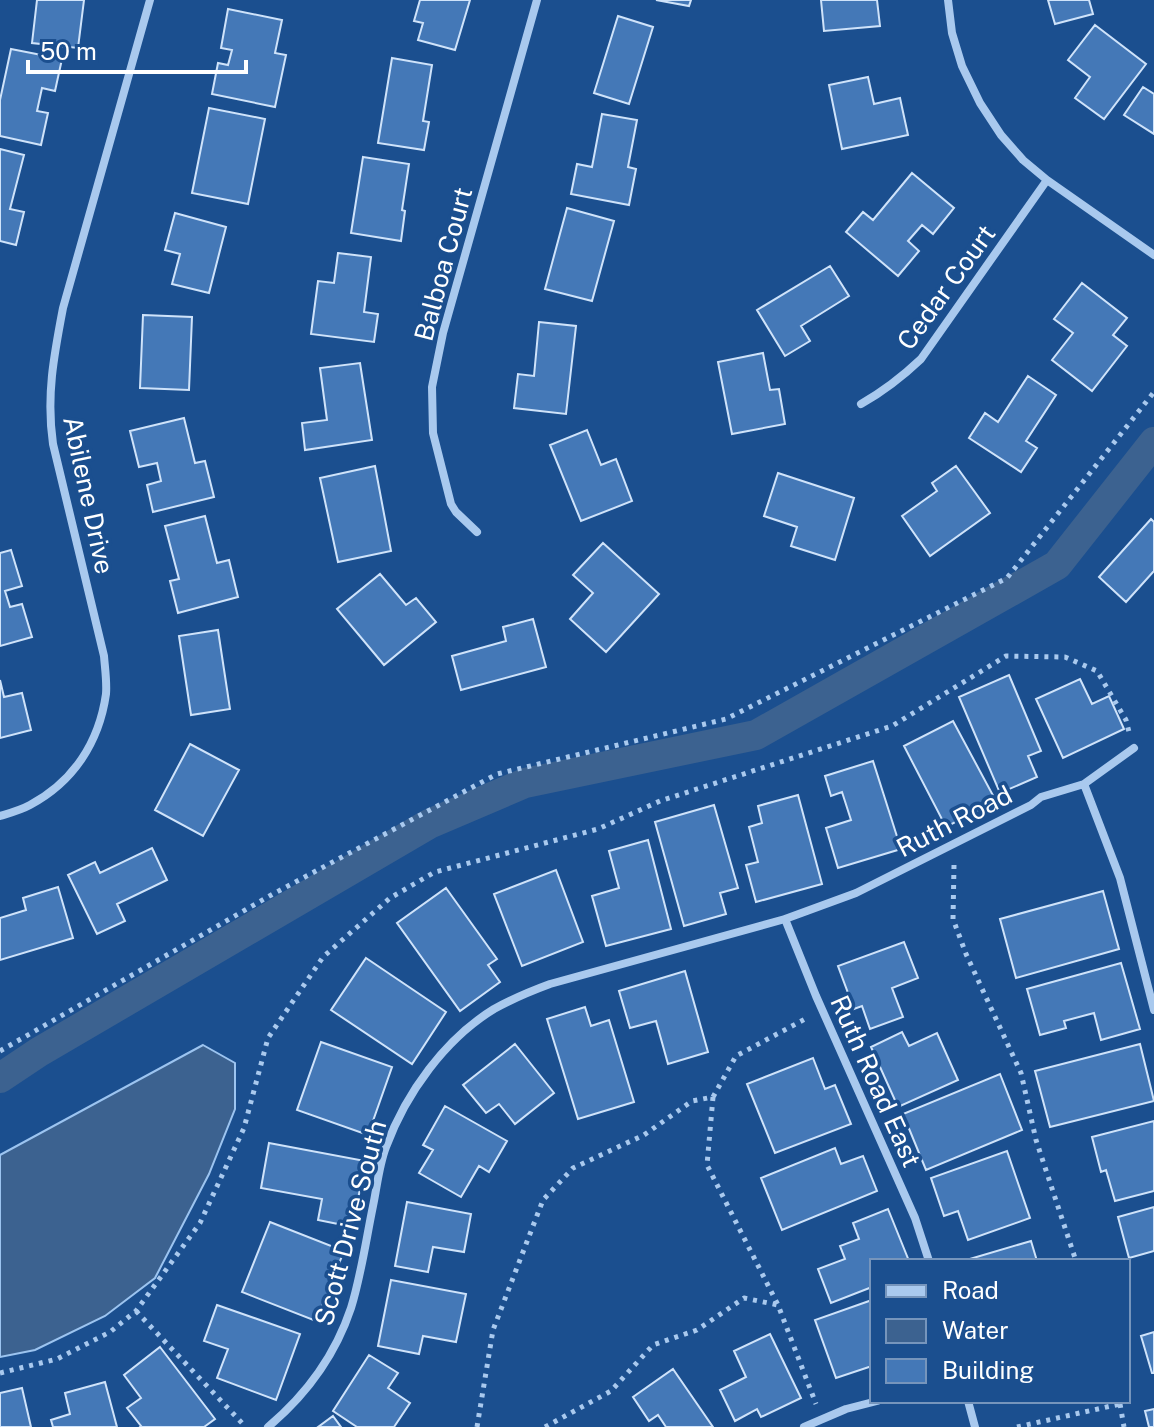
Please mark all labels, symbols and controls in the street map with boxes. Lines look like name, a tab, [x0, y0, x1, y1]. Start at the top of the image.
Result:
scale bar	[28, 24, 246, 74]
text: 50 m	[40, 37, 97, 65]
street label: Balboa Court	[408, 184, 478, 344]
street label: Cedar Court	[890, 219, 1002, 355]
street label: Abilene Drive	[57, 413, 121, 577]
street label: Ruth Road	[891, 779, 1017, 863]
street label: Ruth Road East	[824, 990, 928, 1172]
street label: Scott Drive South	[308, 1117, 392, 1329]
legend	[870, 1259, 1130, 1403]
text: Road	[942, 1276, 999, 1304]
text: Water	[942, 1316, 1009, 1344]
text: Building	[942, 1356, 1034, 1384]

